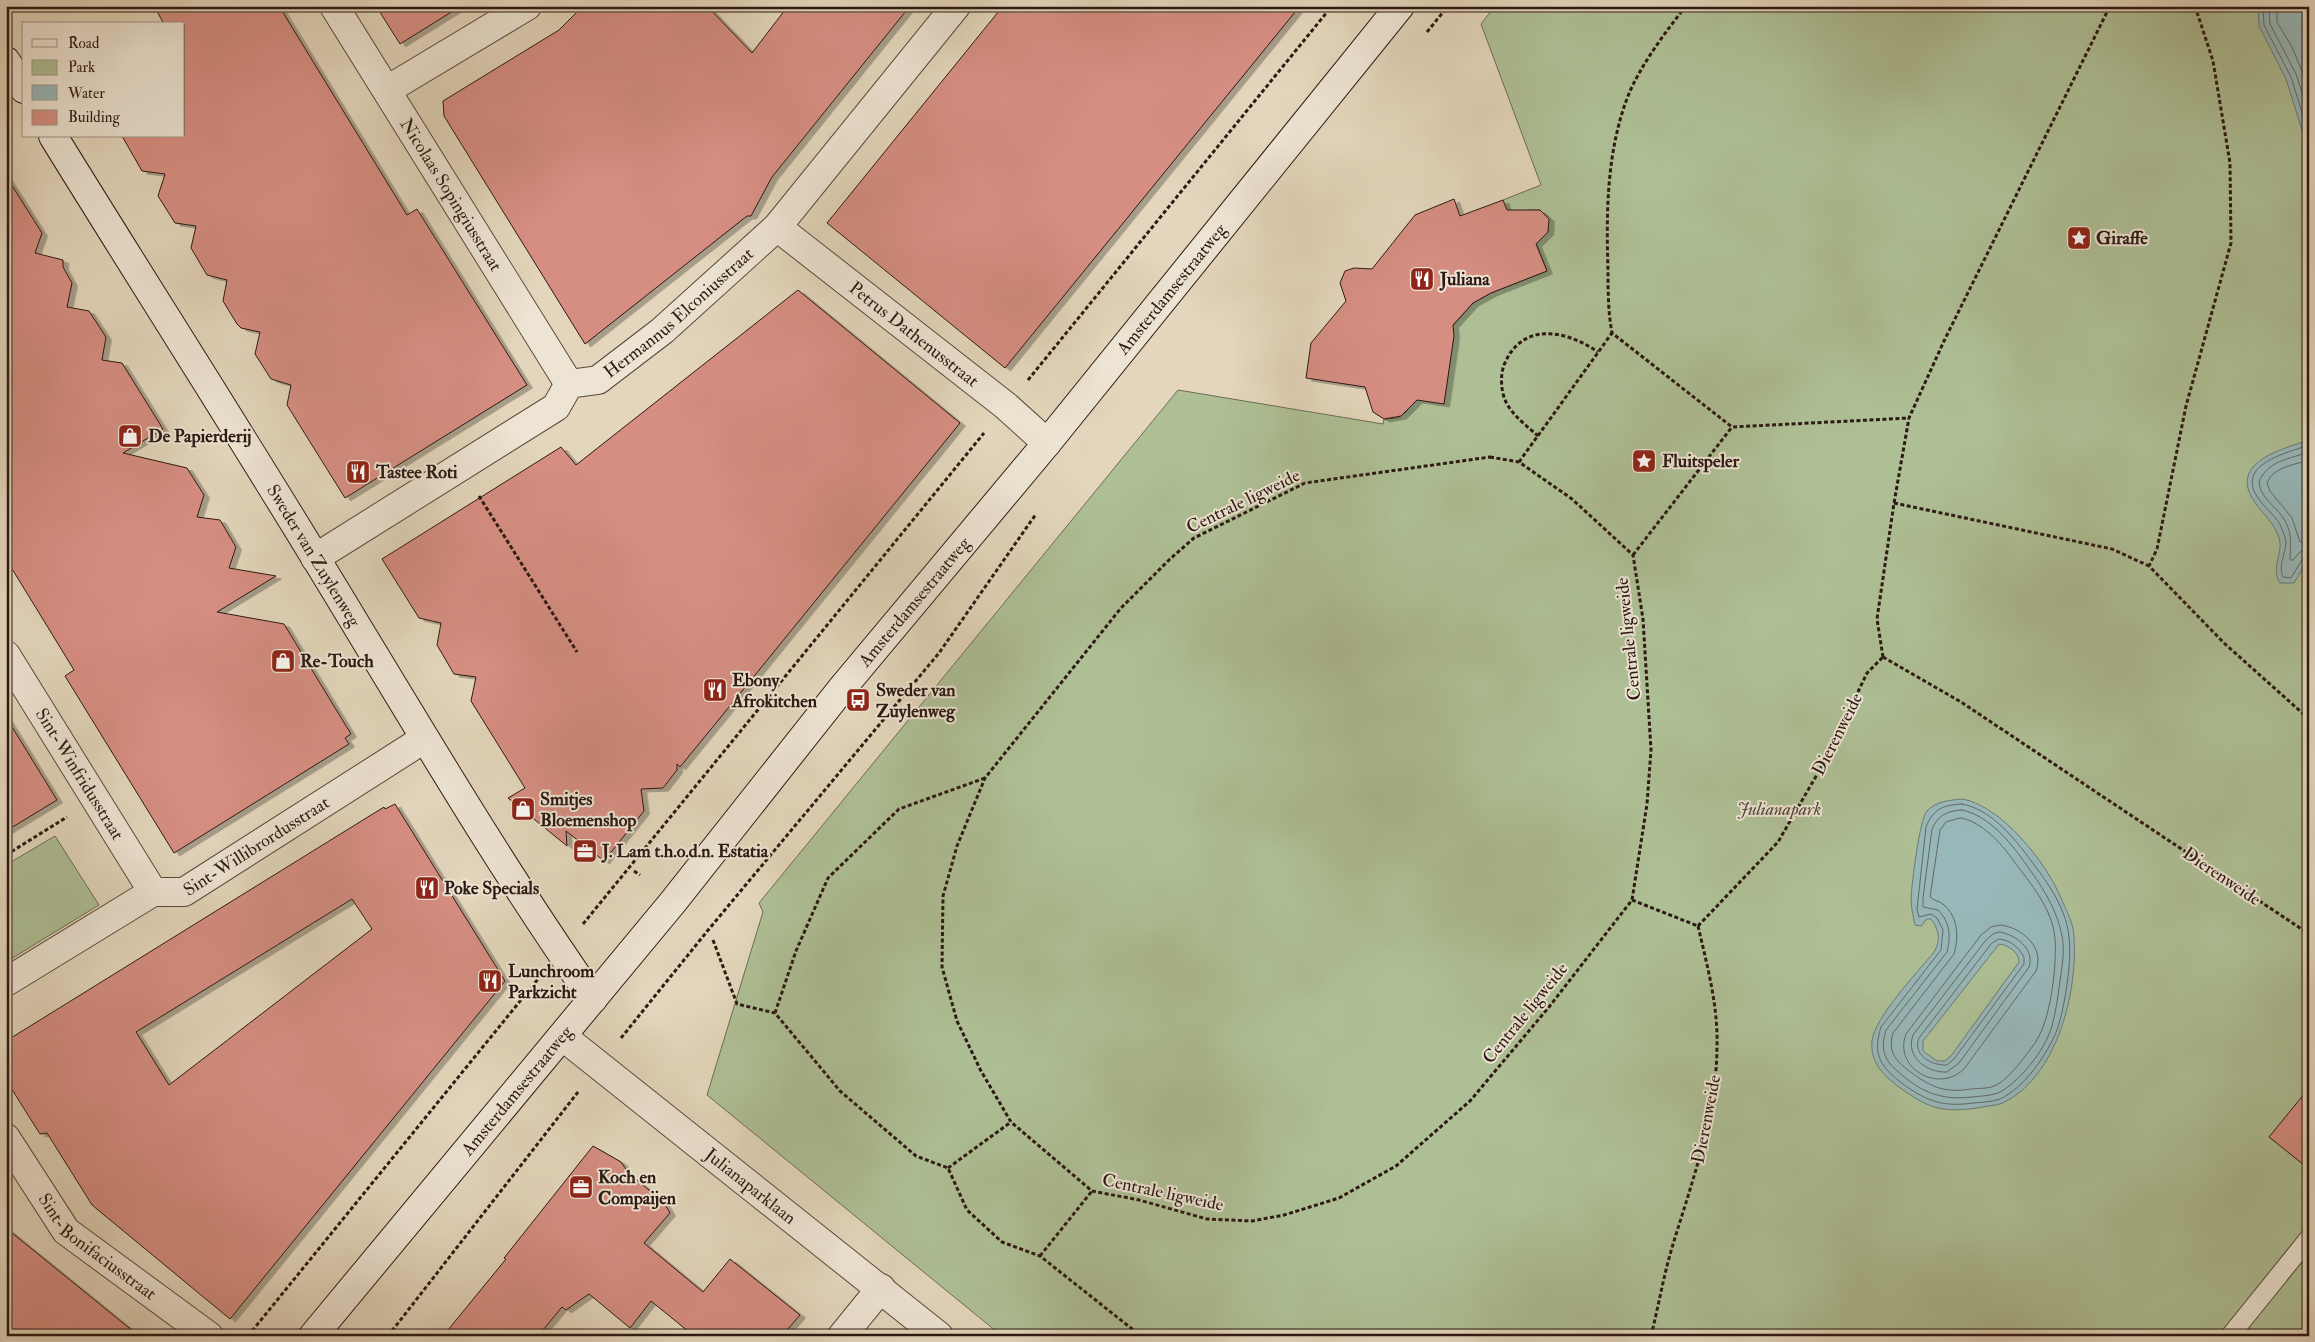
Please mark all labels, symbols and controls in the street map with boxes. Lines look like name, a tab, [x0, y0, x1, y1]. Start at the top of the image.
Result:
legend	[22, 22, 185, 138]
text: Road	[68, 34, 100, 53]
text: Park	[68, 58, 95, 77]
text: Water	[67, 84, 105, 103]
text: Building	[68, 108, 120, 127]
street label: Nicolaas Sopingiusstraat	[395, 114, 507, 276]
street label: Amsterdamsestraatweg	[1111, 218, 1232, 360]
place icon: Giraffe	[2066, 225, 2092, 251]
place label: Giraffe	[2096, 227, 2148, 250]
street label: Hermannus Elconiusstraat	[599, 243, 759, 384]
restaurant icon: Juliana	[1409, 266, 1435, 292]
place label: Juliana	[1439, 268, 1490, 291]
street label: Petrus Dathenusstraat	[844, 277, 983, 392]
shop icon: De Papierderij	[117, 423, 143, 449]
place label: De Papierderij	[148, 425, 251, 448]
place icon: Fluitspeler	[1631, 448, 1657, 474]
place label: Fluitspeler	[1662, 450, 1740, 473]
restaurant icon: Tastee Roti	[345, 459, 371, 485]
place label: Tastee Roti	[375, 461, 458, 484]
street label: Centrale ligweide	[1183, 464, 1304, 539]
street label: Sweder van Zuylenweg	[261, 480, 366, 632]
street label: Amsterdamsestraatweg	[853, 532, 976, 673]
street label: Centrale ligweide	[1611, 576, 1646, 702]
shop icon: Re-Touch	[270, 648, 296, 674]
place label: Re-Touch	[300, 650, 374, 673]
place label: Ebony Afrokitchen	[731, 669, 818, 713]
restaurant icon: Ebony Afrokitchen	[702, 677, 728, 703]
place label: Sweder van Zuylenweg	[876, 679, 956, 723]
bus stop icon: Sweder van Zuylenweg	[845, 687, 871, 713]
street label: Dierenweide	[1807, 689, 1868, 779]
street label: Sint-Winfridusstraat	[30, 704, 129, 845]
place label: Smitjes Bloemenshop	[540, 788, 636, 832]
street label: Sint-Willibrordusstraat	[179, 791, 334, 901]
shop icon: Smitjes Bloemenshop	[510, 796, 536, 822]
park label: Julianapark	[1737, 798, 1821, 821]
office icon: J. Lam t.h.o.d.n. Estatia	[572, 838, 598, 864]
place label: J. Lam t.h.o.d.n. Estatia	[601, 840, 769, 863]
street label: Dierenweide	[2178, 842, 2266, 911]
restaurant icon: Poke Specials	[414, 875, 440, 901]
place label: Poke Specials	[444, 877, 539, 900]
street label: Centrale ligweide	[1478, 958, 1573, 1069]
place label: Lunchroom Parkzicht	[508, 960, 595, 1004]
restaurant icon: Lunchroom Parkzicht	[477, 968, 503, 994]
street label: Amsterdamsestraatweg	[456, 1020, 578, 1161]
street label: Dierenweide	[1687, 1072, 1726, 1165]
street label: Julianaparklaan	[699, 1142, 801, 1230]
place label: Koch en Compaijen	[598, 1166, 677, 1210]
street label: Centrale ligweide	[1100, 1168, 1226, 1217]
office icon: Koch en Compaijen	[568, 1174, 594, 1200]
street label: Sint-Bonifaciusstraat	[33, 1189, 161, 1305]

